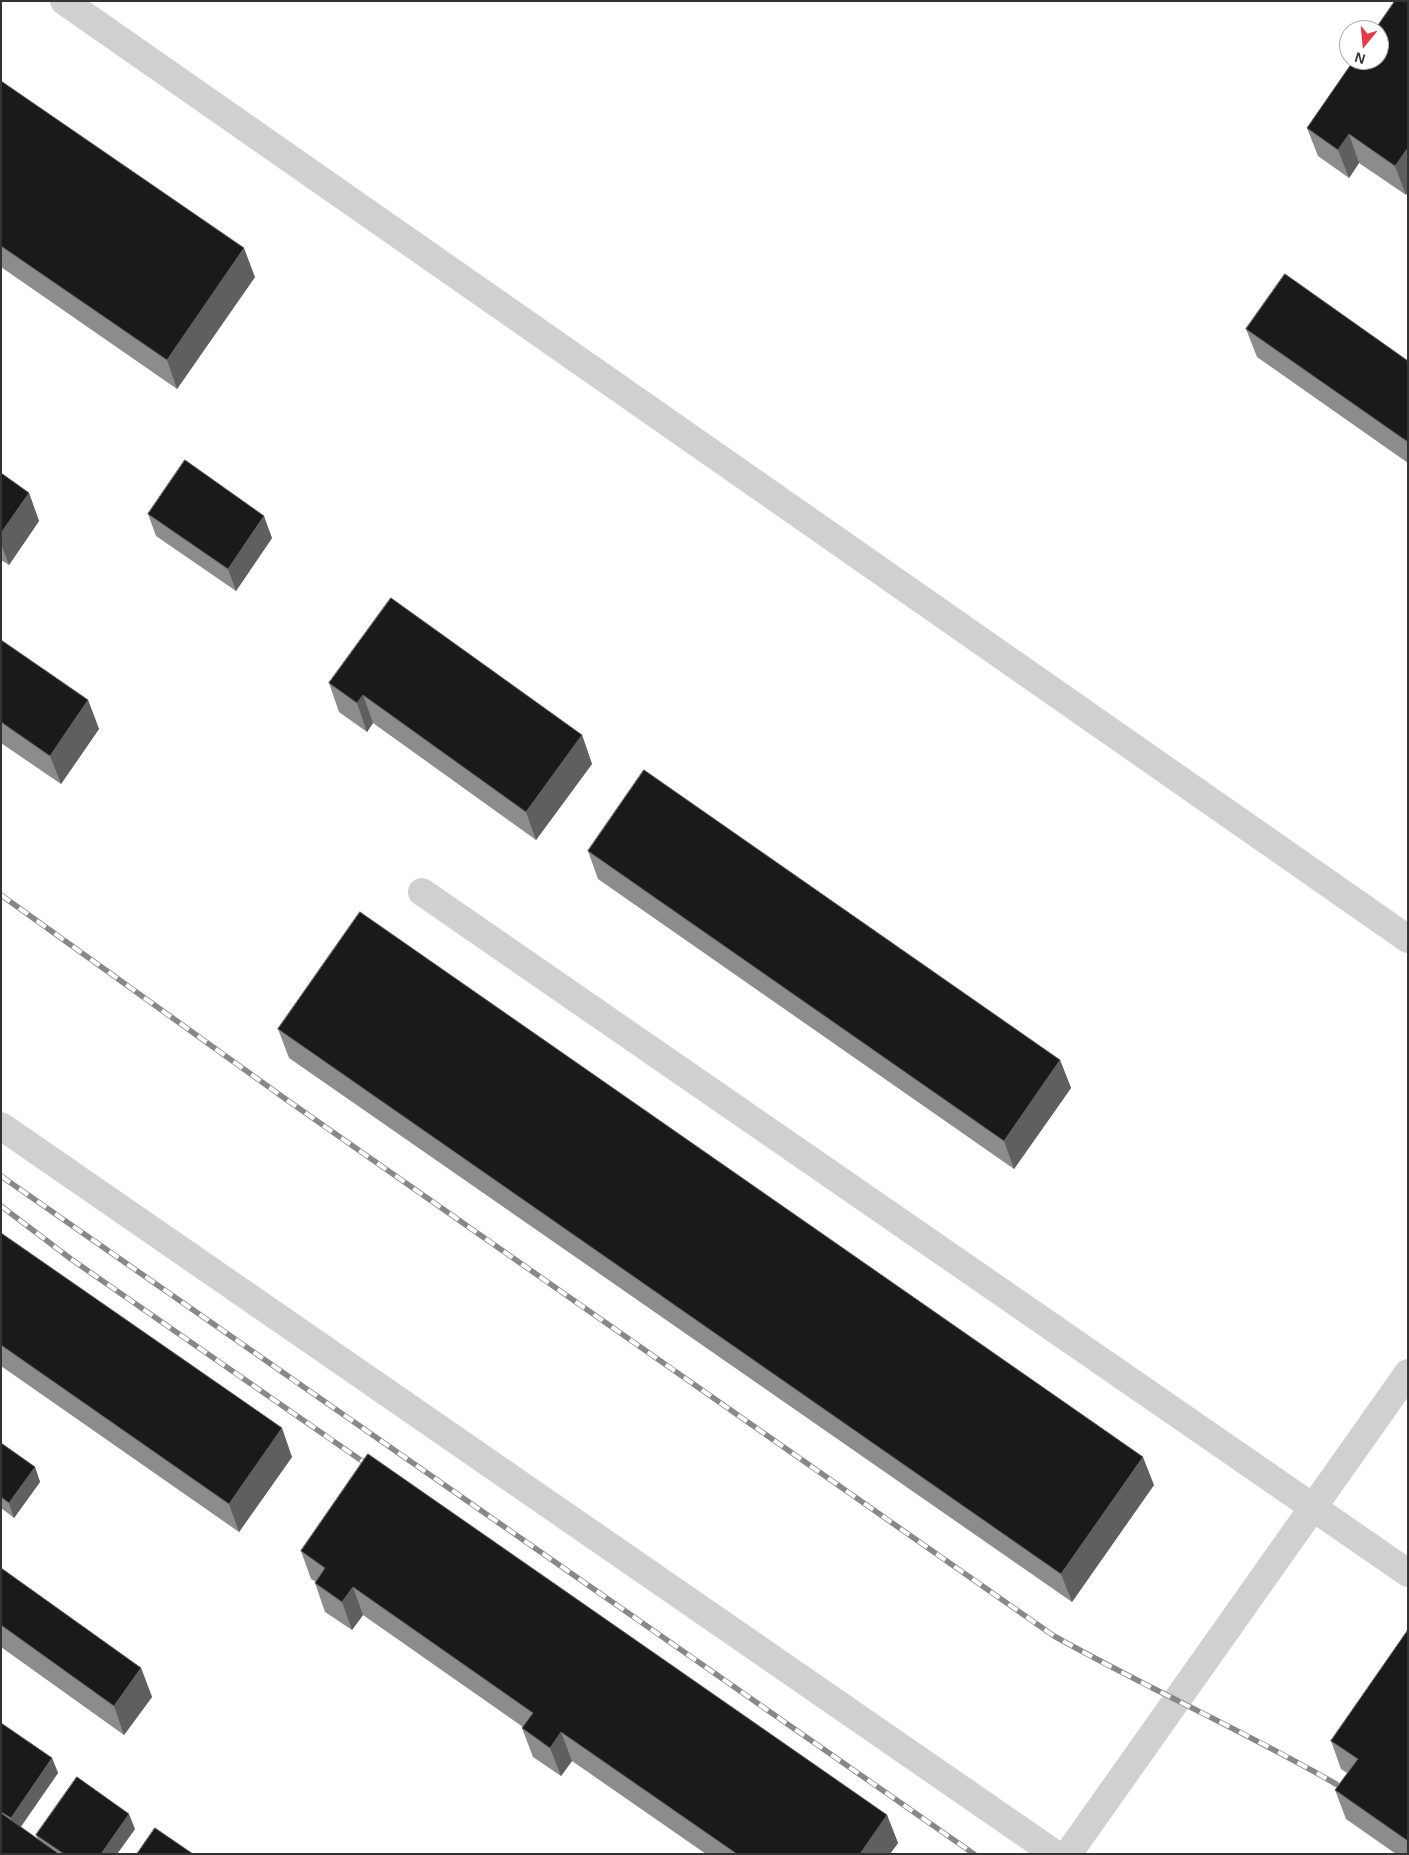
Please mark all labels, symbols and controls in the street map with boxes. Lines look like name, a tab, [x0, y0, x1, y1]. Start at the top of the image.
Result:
north arrow	[1339, 20, 1389, 70]
text: N	[1353, 49, 1367, 68]

